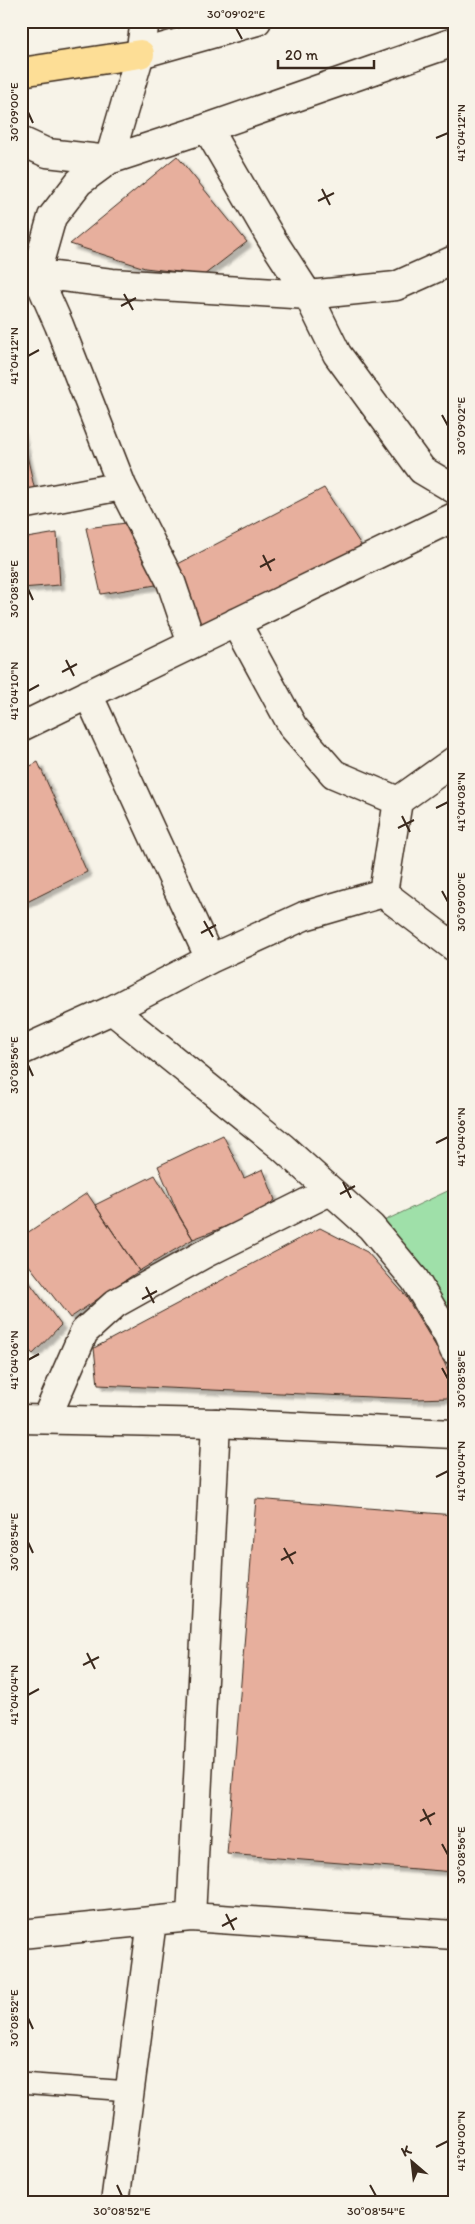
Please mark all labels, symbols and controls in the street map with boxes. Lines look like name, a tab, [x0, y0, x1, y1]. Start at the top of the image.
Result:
text: 30°09'02"E	[207, 7, 265, 21]
scale bar	[278, 38, 374, 70]
text: 20 m	[285, 46, 319, 64]
text: 30°09'00"E	[7, 82, 21, 142]
text: 41°04'12"N	[454, 104, 468, 162]
text: 41°04'12"N	[7, 327, 21, 385]
text: 30°09'02"E	[454, 397, 468, 455]
text: 30°08'58"E	[7, 560, 21, 618]
text: 41°04'10"N	[7, 662, 21, 720]
text: 41°04'08"N	[454, 772, 468, 832]
text: 30°09'00"E	[454, 872, 468, 932]
text: 30°08'56"E	[7, 1036, 21, 1094]
text: 41°04'06"N	[454, 1107, 468, 1167]
text: 41°04'06"N	[7, 1330, 21, 1390]
text: 30°08'58"E	[454, 1350, 468, 1408]
text: 41°04'04"N	[454, 1441, 468, 1501]
text: 30°08'54"E	[7, 1513, 21, 1571]
text: 41°04'04"N	[7, 1665, 21, 1725]
text: 30°08'56"E	[454, 1826, 468, 1884]
text: 30°08'52"E	[7, 1989, 21, 2047]
text: 41°04'00"N	[454, 2111, 468, 2171]
north arrow	[388, 2136, 438, 2186]
text: K	[398, 2141, 415, 2161]
text: 30°08'52"E	[93, 2204, 151, 2218]
text: 30°08'54"E	[347, 2204, 405, 2218]

